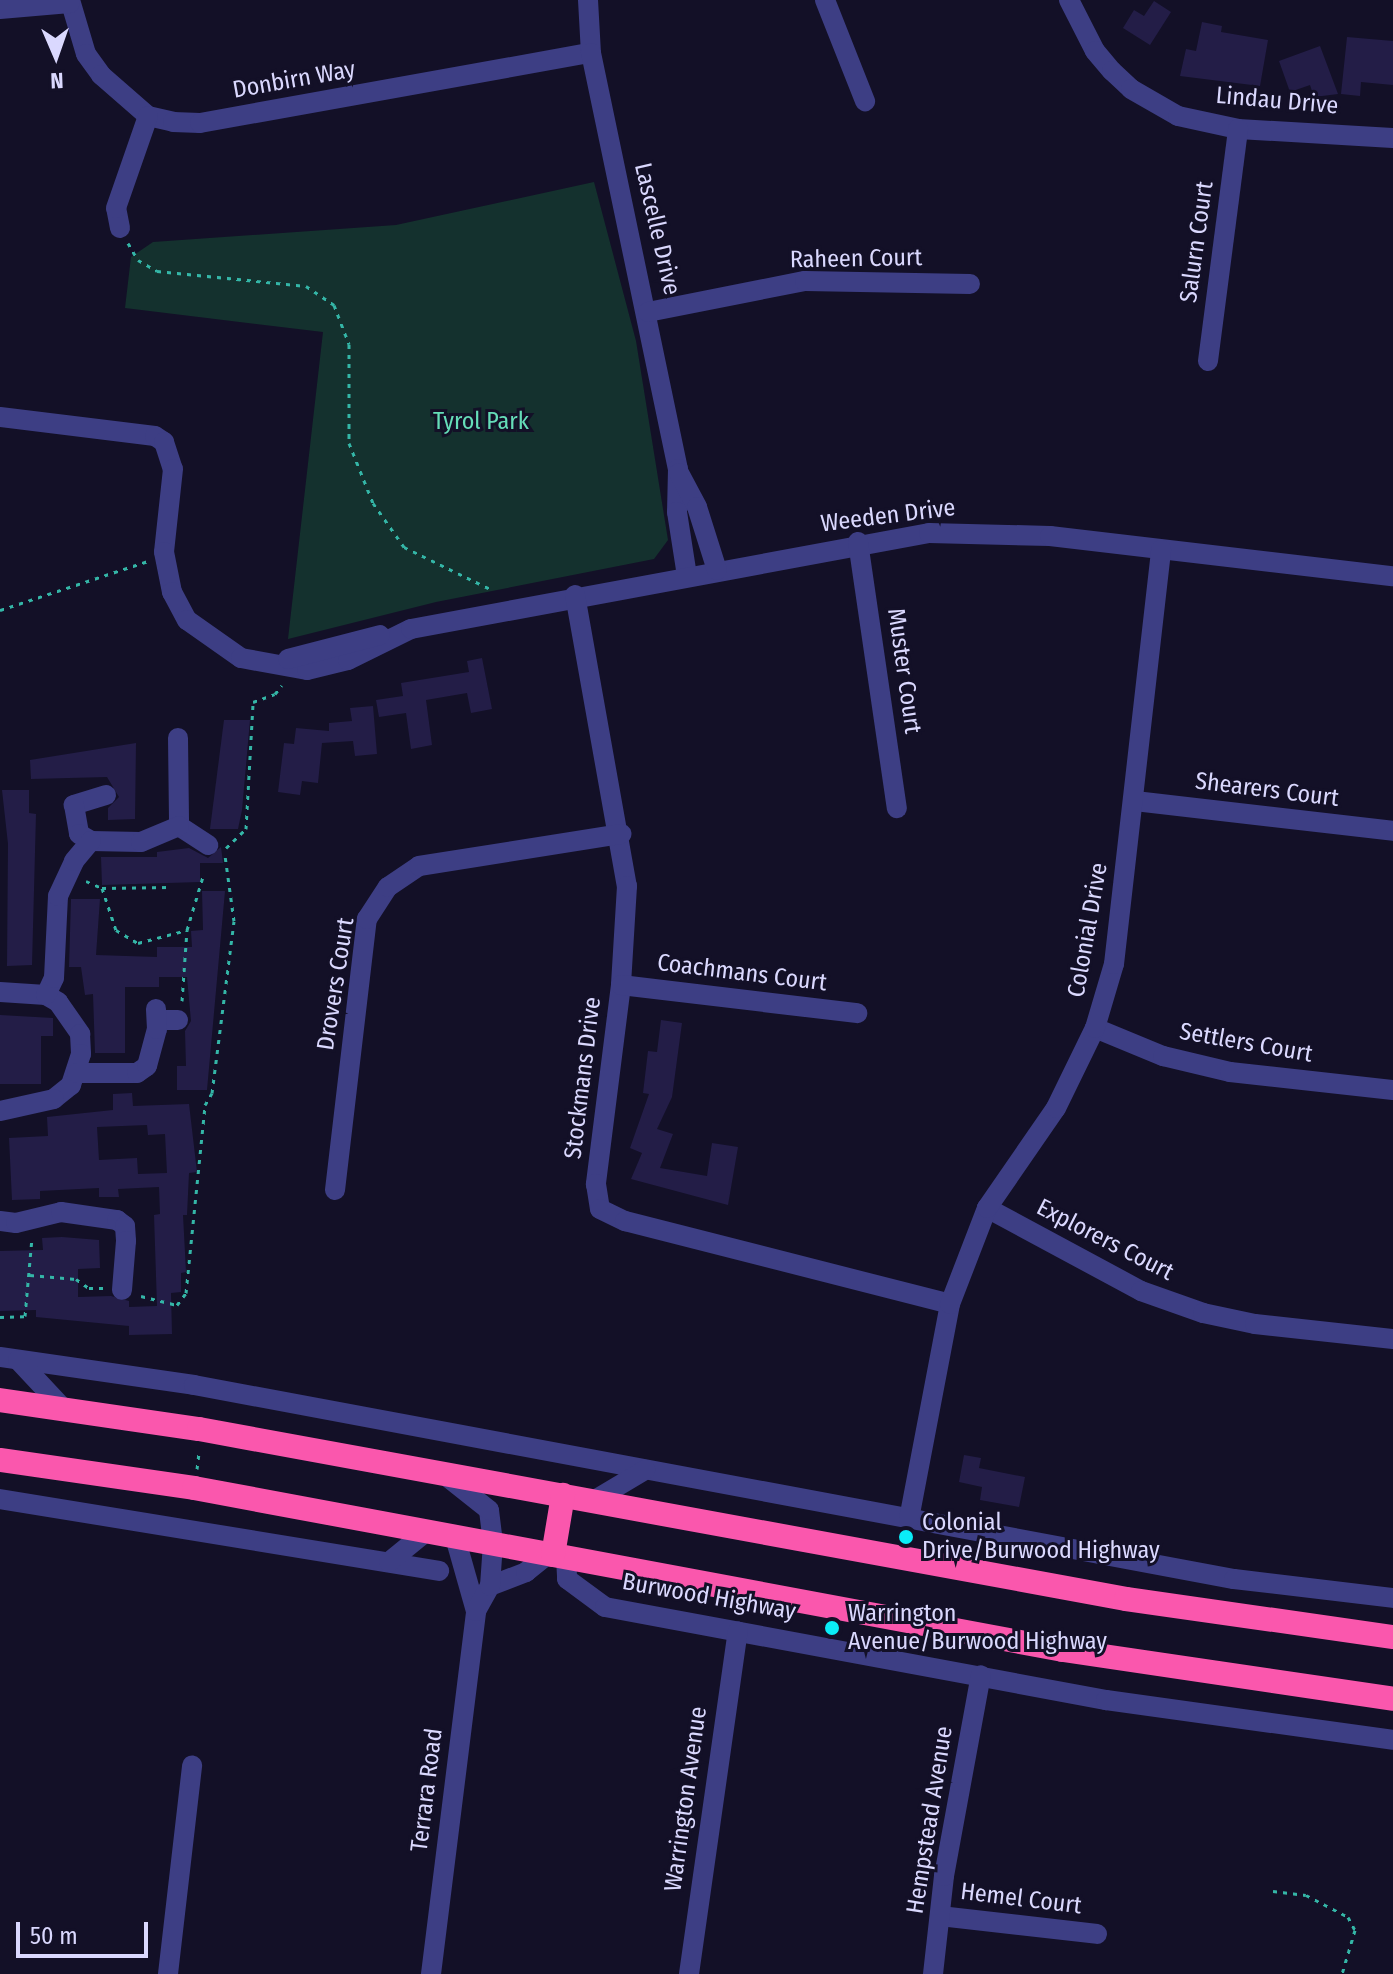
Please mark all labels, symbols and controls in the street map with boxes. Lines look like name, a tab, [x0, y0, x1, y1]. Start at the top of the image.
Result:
north arrow	[16, 16, 96, 96]
street label: Donbirn Way	[230, 55, 358, 105]
text: N	[50, 67, 64, 94]
street label: Lindau Drive	[1215, 81, 1339, 121]
street label: Lascelle Drive	[628, 160, 686, 298]
street label: Salurn Court	[1174, 180, 1220, 304]
street label: Raheen Court	[790, 243, 922, 275]
park label: Tyrol Park	[433, 408, 529, 436]
street label: Weeden Drive	[819, 493, 957, 539]
street label: Muster Court	[881, 606, 927, 736]
street label: Shearers Court	[1194, 767, 1340, 813]
street label: Colonial Drive	[1062, 860, 1114, 1000]
street label: Drovers Court	[311, 916, 361, 1052]
street label: Coachmans Court	[656, 948, 828, 998]
street label: Stockmans Drive	[559, 995, 607, 1161]
street label: Settlers Court	[1177, 1017, 1315, 1069]
street label: Explorers Court	[1032, 1193, 1178, 1287]
place label: Colonial Drive/Burwood Highway	[922, 1509, 1160, 1565]
marker: Colonial Drive/Burwood Highway	[897, 1528, 915, 1546]
street label: Burwood Highway	[620, 1568, 798, 1626]
place label: Warrington Avenue/Burwood Highway	[848, 1600, 1107, 1656]
marker: Warrington Avenue/Burwood Highway	[823, 1619, 841, 1637]
street label: Warrington Avenue	[659, 1705, 713, 1893]
street label: Hempstead Avenue	[901, 1724, 959, 1916]
street label: Terrara Road	[405, 1727, 449, 1853]
street label: Hemel Court	[959, 1877, 1083, 1921]
scale bar	[20, 1906, 152, 1956]
text: 50 m	[30, 1922, 78, 1950]

